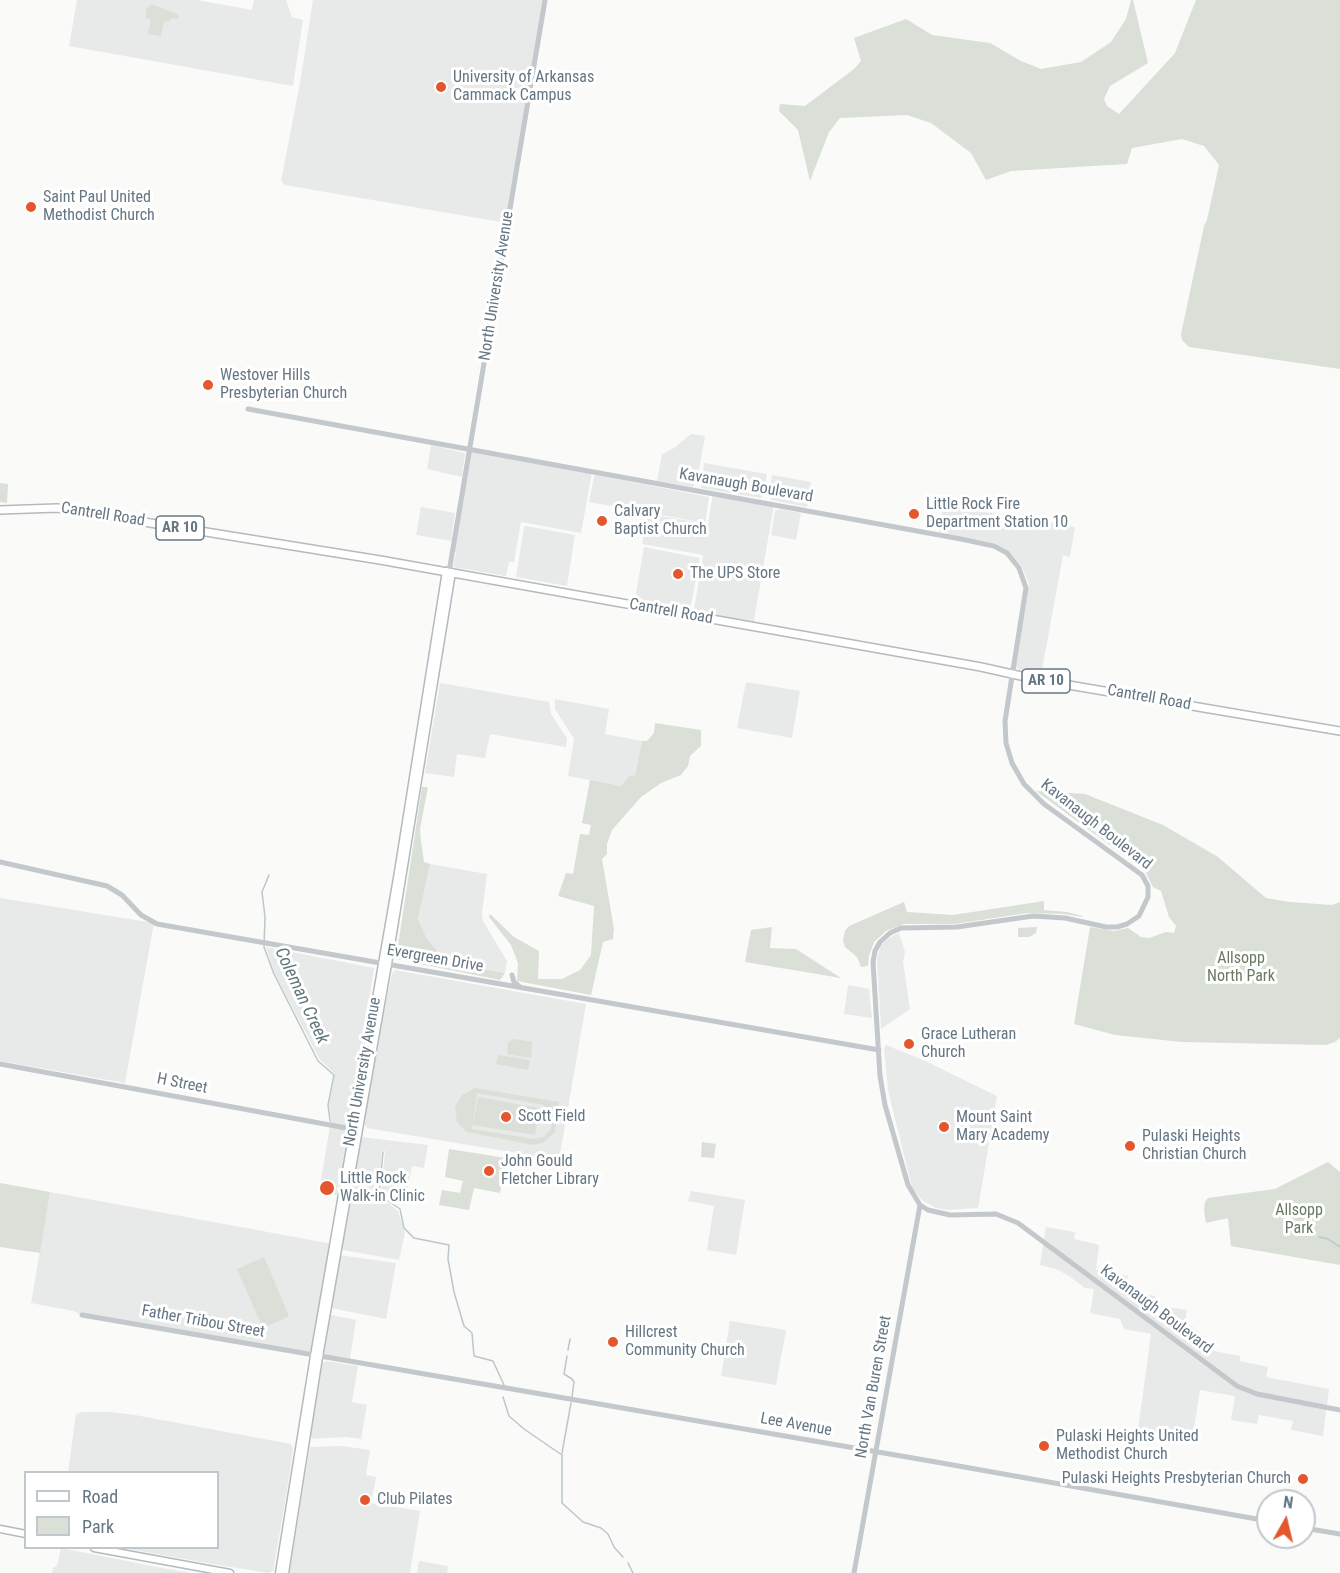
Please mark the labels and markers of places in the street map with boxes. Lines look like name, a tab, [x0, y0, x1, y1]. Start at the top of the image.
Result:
place label: University of Arkansas Cammack Campus	[453, 68, 594, 106]
marker: University of Arkansas Cammack Campus	[434, 80, 448, 94]
place label: Saint Paul United Methodist Church	[43, 188, 155, 226]
marker: Saint Paul United Methodist Church	[24, 200, 38, 214]
place label: Westover Hills Presbyterian Church	[220, 366, 347, 404]
marker: Westover Hills Presbyterian Church	[201, 378, 215, 392]
place label: Little Rock Fire Department Station 10	[926, 495, 1068, 533]
place label: Calvary Baptist Church	[614, 502, 707, 540]
marker: Little Rock Fire Department Station 10	[907, 507, 921, 521]
marker: Calvary Baptist Church	[595, 514, 609, 528]
place label: The UPS Store	[690, 564, 780, 584]
marker: The UPS Store	[671, 567, 685, 581]
place label: Grace Lutheran Church	[921, 1025, 1016, 1063]
marker: Grace Lutheran Church	[902, 1037, 916, 1051]
place label: Scott Field	[518, 1107, 585, 1127]
place label: Mount Saint Mary Academy	[956, 1108, 1050, 1146]
marker: Scott Field	[499, 1110, 513, 1124]
marker: Mount Saint Mary Academy	[937, 1120, 951, 1134]
place label: Pulaski Heights Christian Church	[1142, 1127, 1247, 1165]
marker: Pulaski Heights Christian Church	[1123, 1139, 1137, 1153]
place label: John Gould Fletcher Library	[501, 1152, 599, 1190]
marker: John Gould Fletcher Library	[482, 1164, 496, 1178]
place label: Little Rock Walk-in Clinic	[340, 1169, 425, 1207]
marker: Little Rock Walk-in Clinic	[318, 1179, 336, 1197]
place label: Hillcrest Community Church	[625, 1323, 745, 1361]
marker: Hillcrest Community Church	[606, 1335, 620, 1349]
place label: Pulaski Heights United Methodist Church	[1056, 1427, 1199, 1465]
marker: Pulaski Heights United Methodist Church	[1037, 1439, 1051, 1453]
place label: Pulaski Heights Presbyterian Church	[1062, 1469, 1291, 1489]
marker: Pulaski Heights Presbyterian Church	[1296, 1472, 1310, 1486]
place label: Club Pilates	[377, 1490, 452, 1510]
marker: Club Pilates	[358, 1493, 372, 1507]

